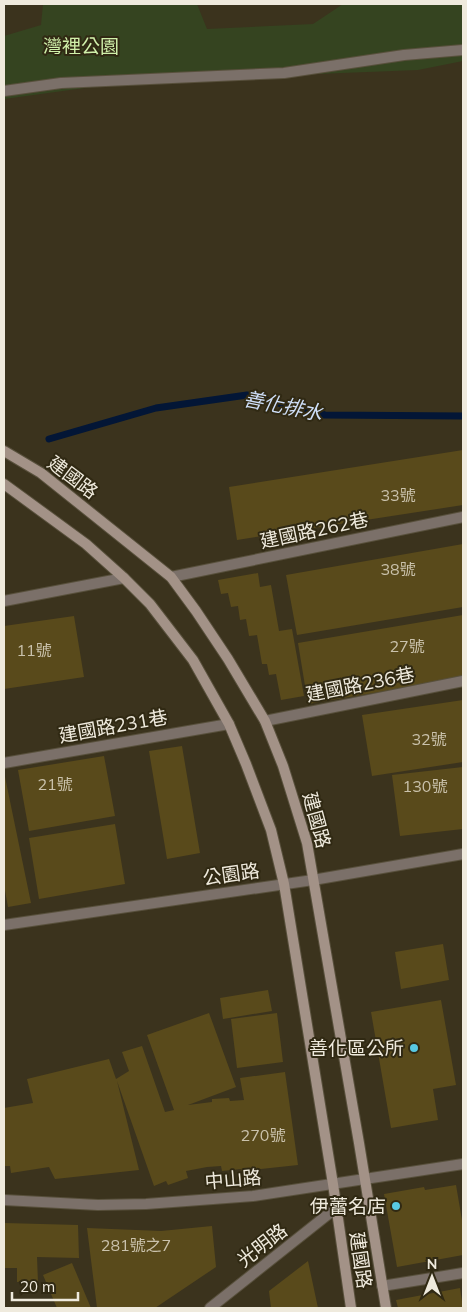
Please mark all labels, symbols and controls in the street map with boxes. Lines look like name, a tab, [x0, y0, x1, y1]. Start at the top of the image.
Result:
park label: 灣裡公園	[43, 34, 119, 58]
water label: 善化排水	[241, 386, 326, 426]
street label: 建國路	[43, 450, 103, 504]
house number: 33號	[380, 485, 416, 505]
street label: 建國路262巷	[258, 507, 370, 553]
house number: 38號	[380, 559, 416, 579]
house number: 27號	[389, 636, 425, 656]
house number: 11號	[16, 640, 52, 660]
street label: 建國路236巷	[304, 662, 416, 706]
street label: 建國路231巷	[57, 705, 169, 747]
house number: 32號	[411, 729, 447, 749]
house number: 21號	[37, 774, 73, 794]
house number: 130號	[403, 776, 447, 796]
street label: 建國路	[298, 789, 336, 851]
street label: 公園路	[201, 858, 261, 890]
place label: 善化區公所	[309, 1036, 404, 1060]
marker: 善化區公所	[408, 1042, 420, 1054]
house number: 270號	[241, 1125, 285, 1145]
street label: 中山路	[204, 1165, 262, 1193]
place label: 伊蕾名店	[310, 1194, 386, 1218]
marker: 伊蕾名店	[390, 1200, 402, 1212]
street label: 光明路	[232, 1218, 292, 1272]
street label: 建國路	[345, 1230, 377, 1290]
house number: 281號之7	[101, 1235, 171, 1255]
north arrow	[407, 1252, 457, 1302]
text: N	[427, 1255, 437, 1273]
scale bar	[12, 1270, 79, 1302]
text: 20 m	[20, 1277, 55, 1296]

